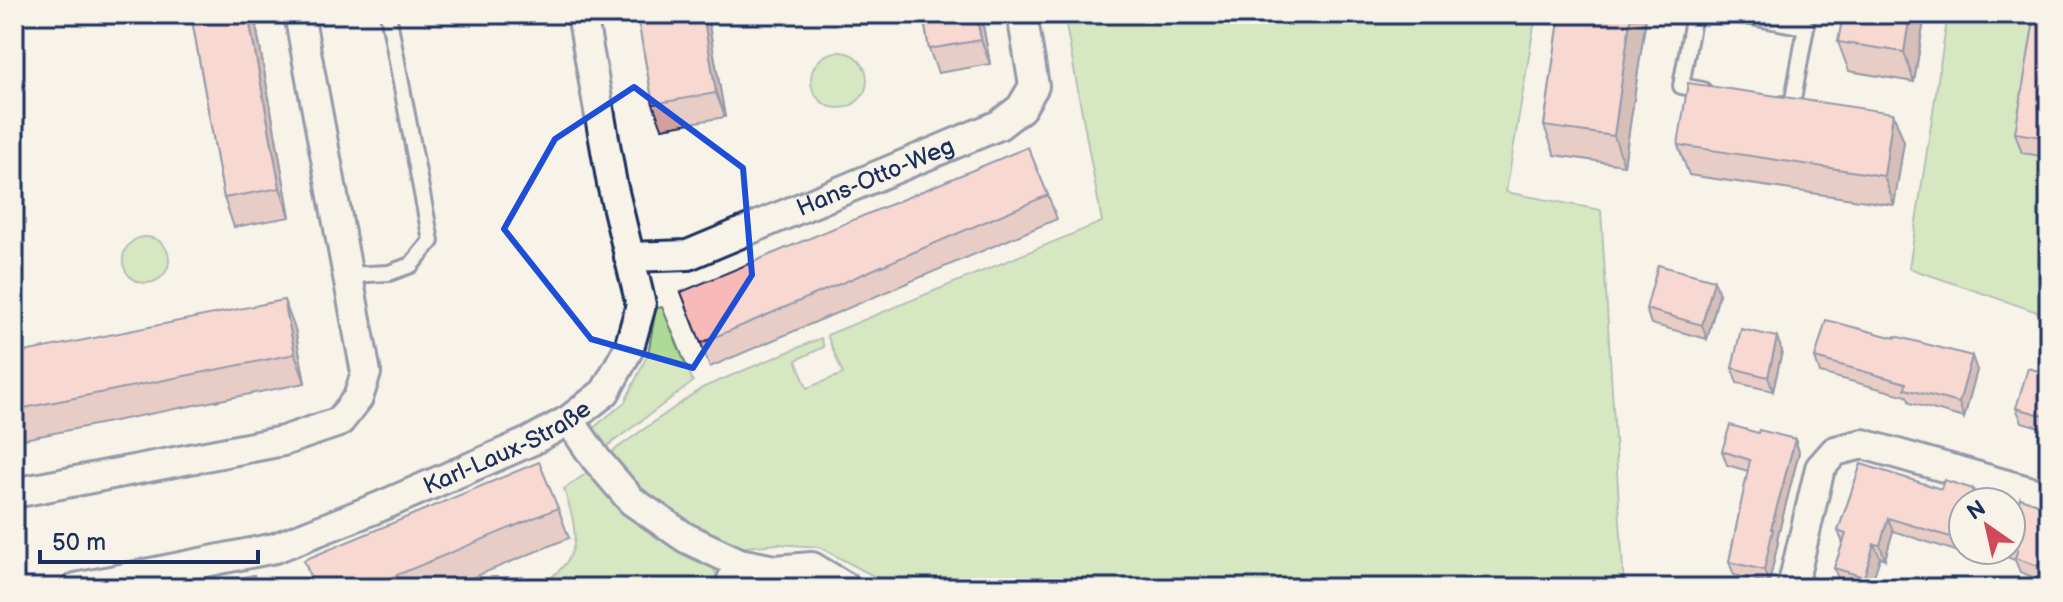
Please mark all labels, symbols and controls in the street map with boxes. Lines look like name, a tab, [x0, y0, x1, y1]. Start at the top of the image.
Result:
street label: Hans-Otto-Weg	[792, 131, 959, 223]
street label: Karl-Laux-Straße	[419, 394, 597, 501]
north arrow	[1947, 486, 2027, 566]
text: N	[1962, 495, 1991, 526]
scale bar	[40, 514, 258, 564]
text: 50 m	[52, 528, 106, 557]

